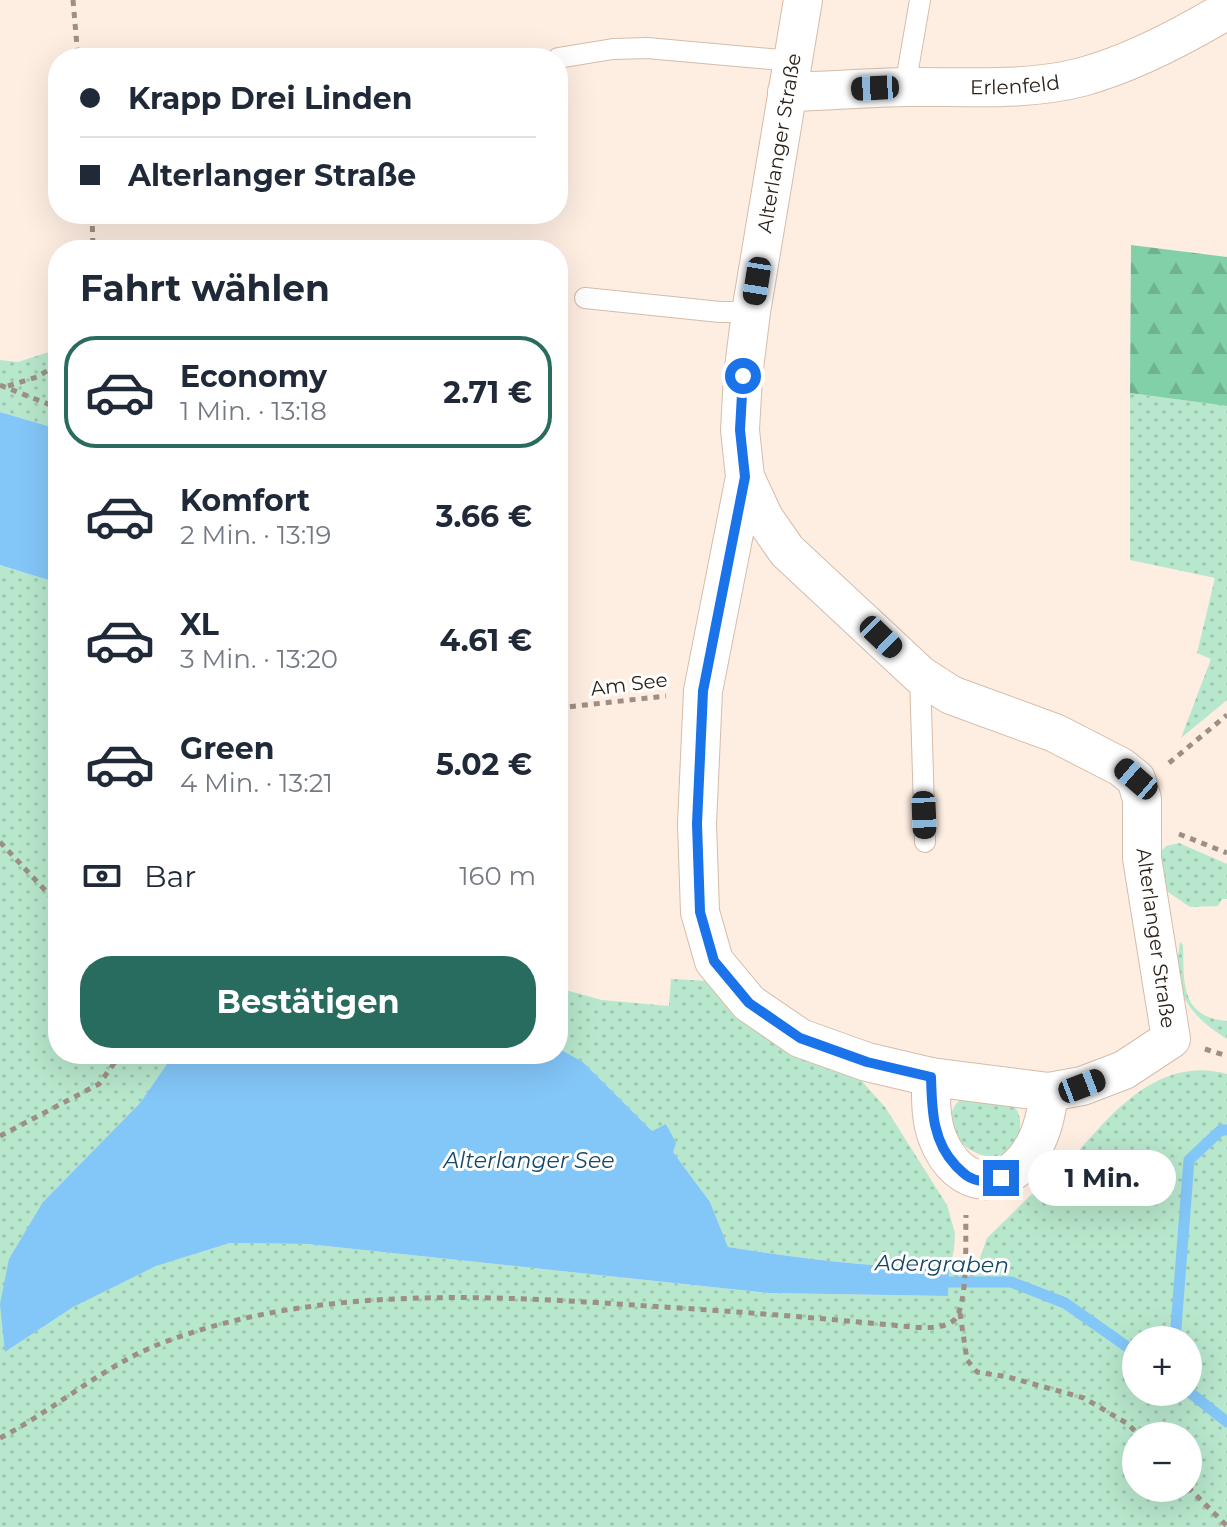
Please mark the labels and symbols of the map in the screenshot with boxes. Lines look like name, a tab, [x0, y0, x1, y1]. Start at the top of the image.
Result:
street label: Alterlanger Straße	[752, 51, 806, 235]
street label: Erlenfeld	[970, 70, 1061, 99]
car	[850, 75, 900, 101]
car	[741, 255, 773, 307]
route start	[725, 358, 761, 394]
car	[855, 612, 907, 662]
street label: Am See	[589, 667, 669, 701]
car	[1110, 754, 1162, 804]
car	[911, 791, 937, 839]
street label: Alterlanger Straße	[1131, 846, 1181, 1030]
car	[1055, 1066, 1109, 1106]
water label: Alterlanger See	[442, 1147, 614, 1174]
callout: 1 Min.	[1029, 1150, 1177, 1206]
route end	[983, 1160, 1019, 1196]
water label: Adergraben	[873, 1249, 1009, 1279]

